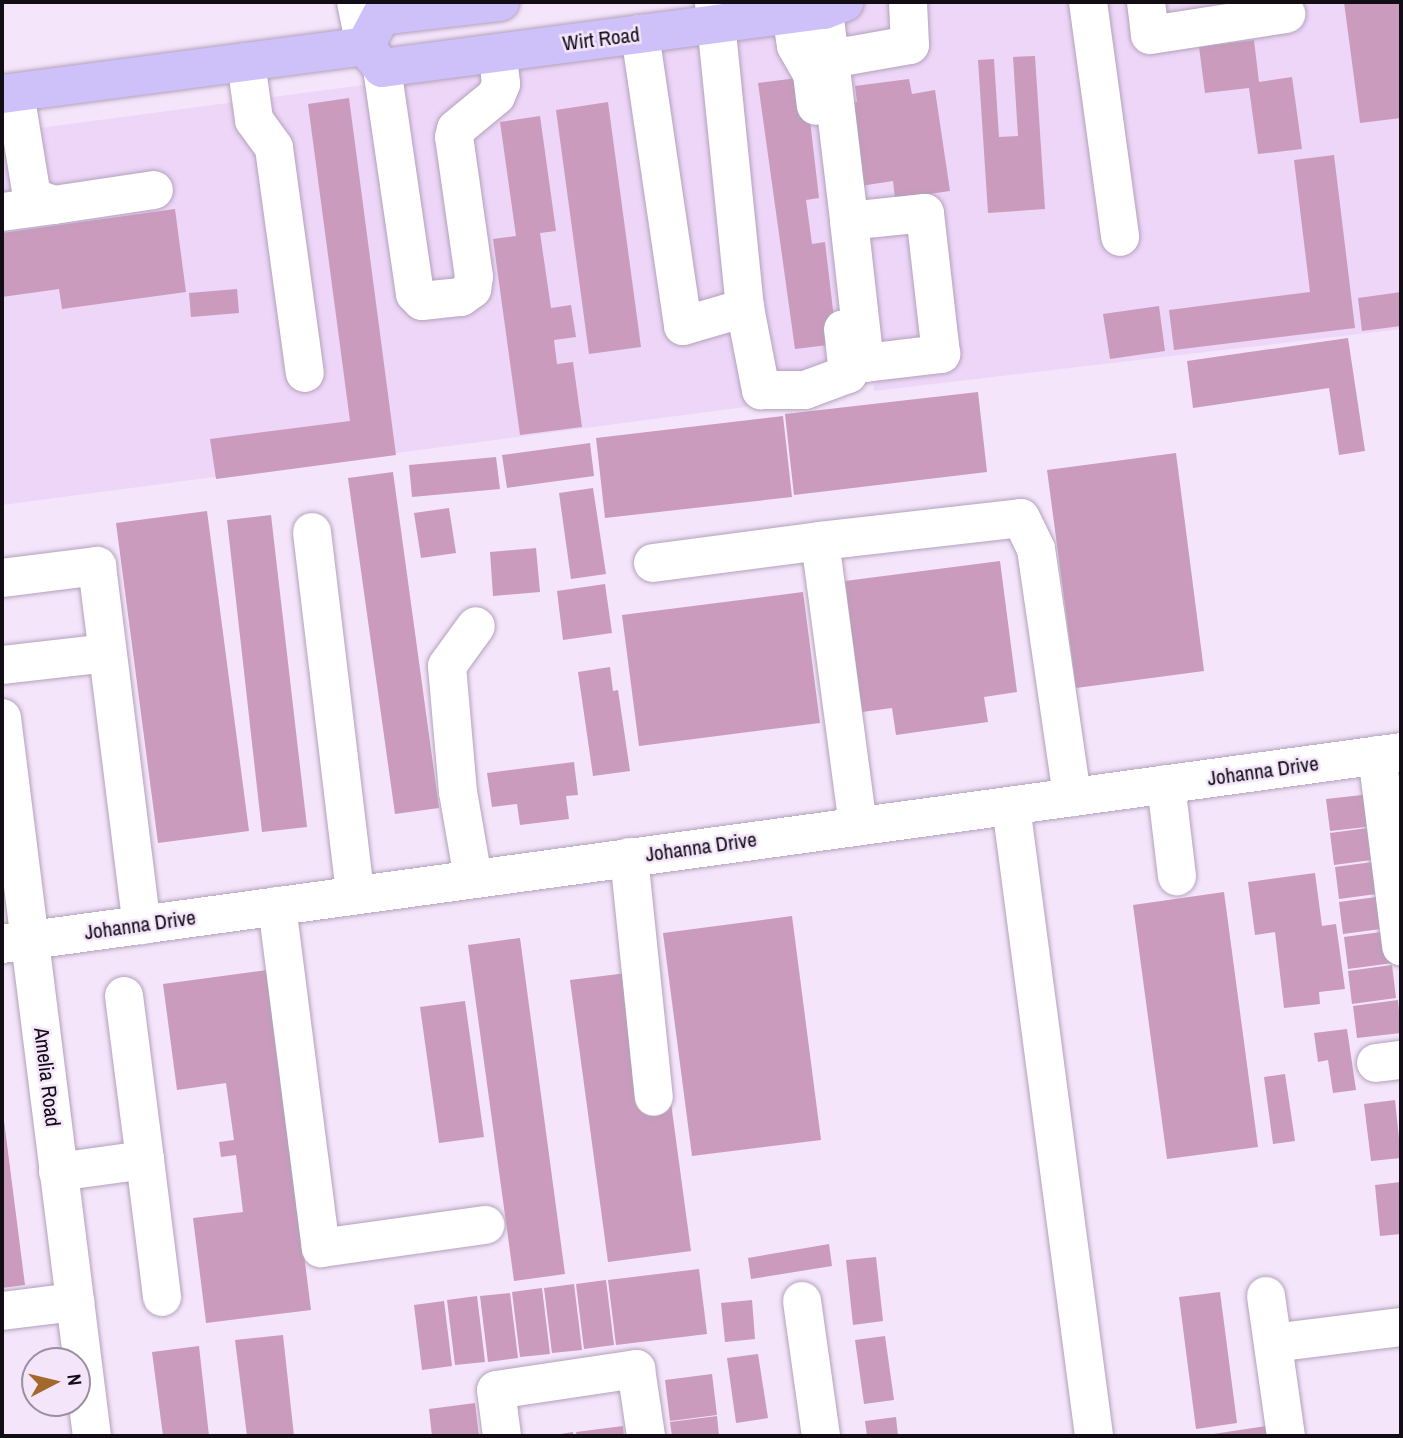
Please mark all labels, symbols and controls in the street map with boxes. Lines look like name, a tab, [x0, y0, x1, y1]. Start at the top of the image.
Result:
street label: Wirt Road	[561, 22, 641, 56]
street label: Johanna Drive	[1206, 751, 1320, 791]
street label: Johanna Drive	[644, 827, 758, 867]
street label: Johanna Drive	[83, 905, 197, 945]
street label: Amelia Road	[28, 1026, 66, 1128]
north arrow	[21, 1347, 91, 1417]
text: N	[61, 1373, 88, 1387]

